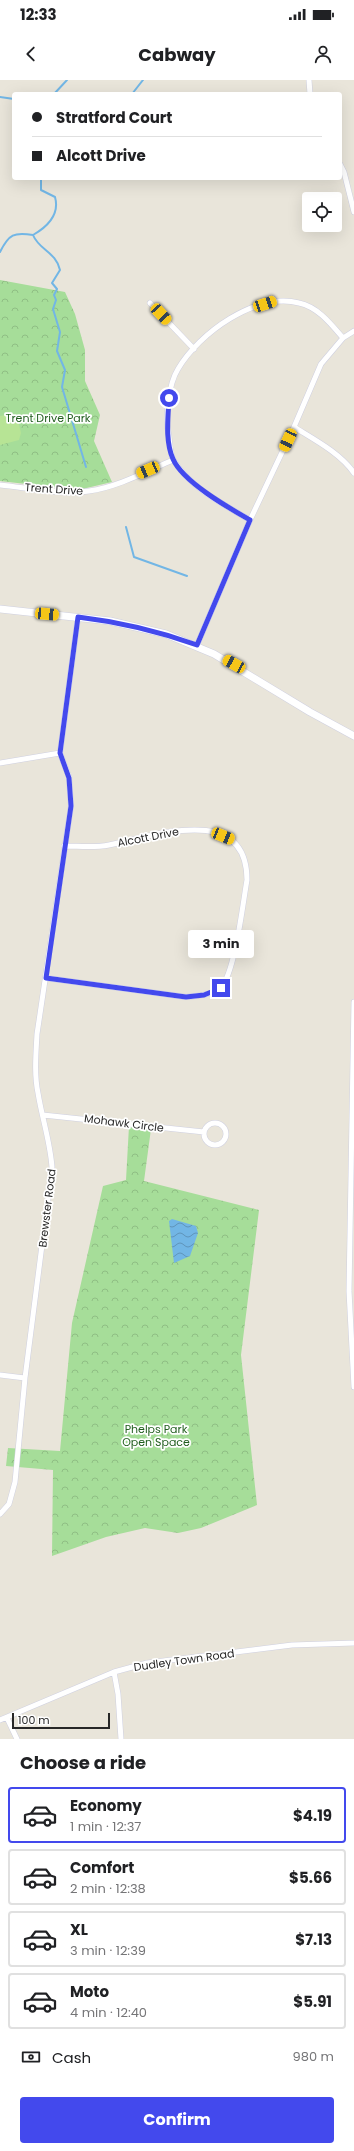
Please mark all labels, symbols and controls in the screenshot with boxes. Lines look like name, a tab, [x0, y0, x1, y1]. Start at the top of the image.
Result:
text: 12:33	[20, 4, 57, 25]
text: Cabway	[138, 42, 216, 67]
icon: back	[20, 43, 42, 65]
icon: person	[312, 43, 334, 65]
text: Stratford Court	[56, 107, 172, 128]
text: Alcott Drive	[56, 145, 146, 166]
map controls	[302, 192, 342, 232]
button: locate	[302, 192, 342, 232]
car	[252, 295, 278, 313]
car	[148, 301, 174, 327]
route start	[160, 389, 178, 407]
park label: Trent Drive Park	[6, 410, 91, 426]
car	[277, 427, 299, 453]
car	[135, 460, 161, 480]
street label: Trent Drive	[24, 479, 84, 499]
car	[35, 607, 59, 621]
car	[221, 653, 247, 675]
street label: Alcott Drive	[116, 823, 180, 851]
car	[210, 826, 236, 846]
callout: 3 min	[188, 930, 254, 958]
text: 3 min	[203, 934, 240, 953]
route end	[212, 979, 230, 997]
street label: Mohawk Circle	[83, 1110, 165, 1136]
street label: Brewster Road	[34, 1168, 60, 1248]
park label: Phelps Park Open Space	[122, 1421, 190, 1450]
street label: Dudley Town Road	[133, 1645, 235, 1675]
scale bar	[12, 1711, 110, 1730]
text: 100 m	[18, 1712, 50, 1728]
text: Choose a ride	[20, 1750, 146, 1775]
text: Economy	[70, 1795, 142, 1816]
icon: car	[22, 1797, 58, 1833]
text: $4.19	[293, 1805, 332, 1826]
text: 1 min · 12:37	[70, 1817, 141, 1836]
text: Comfort	[70, 1857, 134, 1878]
icon: car	[22, 1859, 58, 1895]
text: $5.66	[289, 1867, 332, 1888]
text: 2 min · 12:38	[70, 1879, 146, 1898]
text: XL	[70, 1919, 88, 1940]
icon: car	[22, 1921, 58, 1957]
text: $7.13	[295, 1929, 332, 1950]
text: 3 min · 12:39	[70, 1941, 146, 1960]
text: Moto	[70, 1981, 109, 2002]
icon: car	[22, 1983, 58, 2019]
text: $5.91	[293, 1991, 332, 2012]
text: 4 min · 12:40	[70, 2003, 147, 2022]
icon: cash	[20, 2046, 42, 2068]
text: Cash	[52, 2047, 91, 2068]
text: 980 m	[293, 2047, 334, 2066]
button: Confirm	[20, 2097, 334, 2143]

